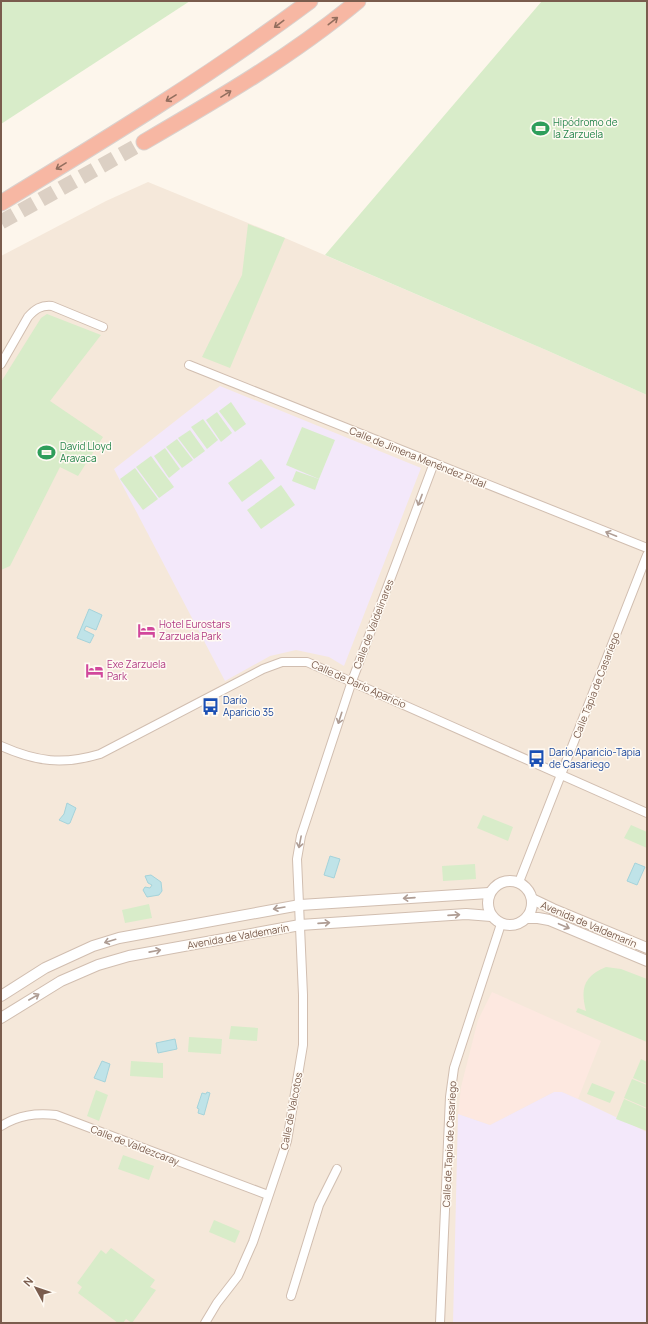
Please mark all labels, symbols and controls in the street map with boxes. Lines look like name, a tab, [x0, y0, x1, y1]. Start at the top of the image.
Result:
one-way arrow	[328, 17, 339, 25]
one-way arrow	[273, 20, 284, 28]
one-way arrow	[220, 90, 231, 98]
one-way arrow	[166, 93, 177, 102]
place label: Hipódromo de la Zarzuela	[553, 115, 618, 141]
sports icon: Hipódromo de la Zarzuela	[530, 118, 550, 138]
one-way arrow	[55, 163, 67, 171]
street label: Calle de Jimena Menéndez Pidal	[347, 423, 489, 491]
place label: David Lloyd Aravaca	[60, 439, 112, 465]
sports icon: David Lloyd Aravaca	[37, 442, 57, 462]
one-way arrow	[416, 493, 424, 505]
one-way arrow	[605, 530, 617, 537]
street label: Calle de Valdelinares	[349, 577, 397, 671]
place label: Hotel Eurostars Zarzuela Park	[159, 617, 230, 643]
hotel icon: Hotel Eurostars Zarzuela Park	[136, 620, 156, 640]
street label: Calle Tapia de Casariego	[569, 630, 623, 740]
place label: Exe Zarzuela Park	[107, 657, 166, 683]
street label: Calle de Darío Aparicio	[309, 657, 409, 711]
hotel icon: Exe Zarzuela Park	[84, 660, 104, 680]
place label: Darío Aparicio 35	[223, 693, 274, 719]
bus stop icon: Darío Aparicio 35	[200, 696, 220, 716]
one-way arrow	[336, 712, 343, 725]
place label: Darío Aparicio-Tapia de Casariego	[549, 745, 641, 771]
bus stop icon: Darío Aparicio-Tapia de Casariego	[526, 748, 546, 768]
one-way arrow	[296, 835, 304, 848]
one-way arrow	[403, 895, 416, 902]
street label: Avenida de Valdemarín	[539, 897, 639, 951]
one-way arrow	[273, 904, 286, 912]
one-way arrow	[447, 911, 460, 918]
one-way arrow	[317, 919, 330, 926]
street label: Avenida de Valdemarín	[186, 920, 290, 952]
one-way arrow	[558, 923, 570, 931]
one-way arrow	[104, 938, 117, 945]
one-way arrow	[148, 947, 161, 955]
one-way arrow	[28, 993, 40, 1001]
street label: Calle de Valcotos	[277, 1071, 305, 1151]
street label: Calle de Tapia de Casariego	[439, 1080, 459, 1208]
street label: Calle de Valdezcaray	[89, 1122, 182, 1169]
north arrow	[16, 1268, 56, 1308]
text: N	[20, 1273, 36, 1289]

